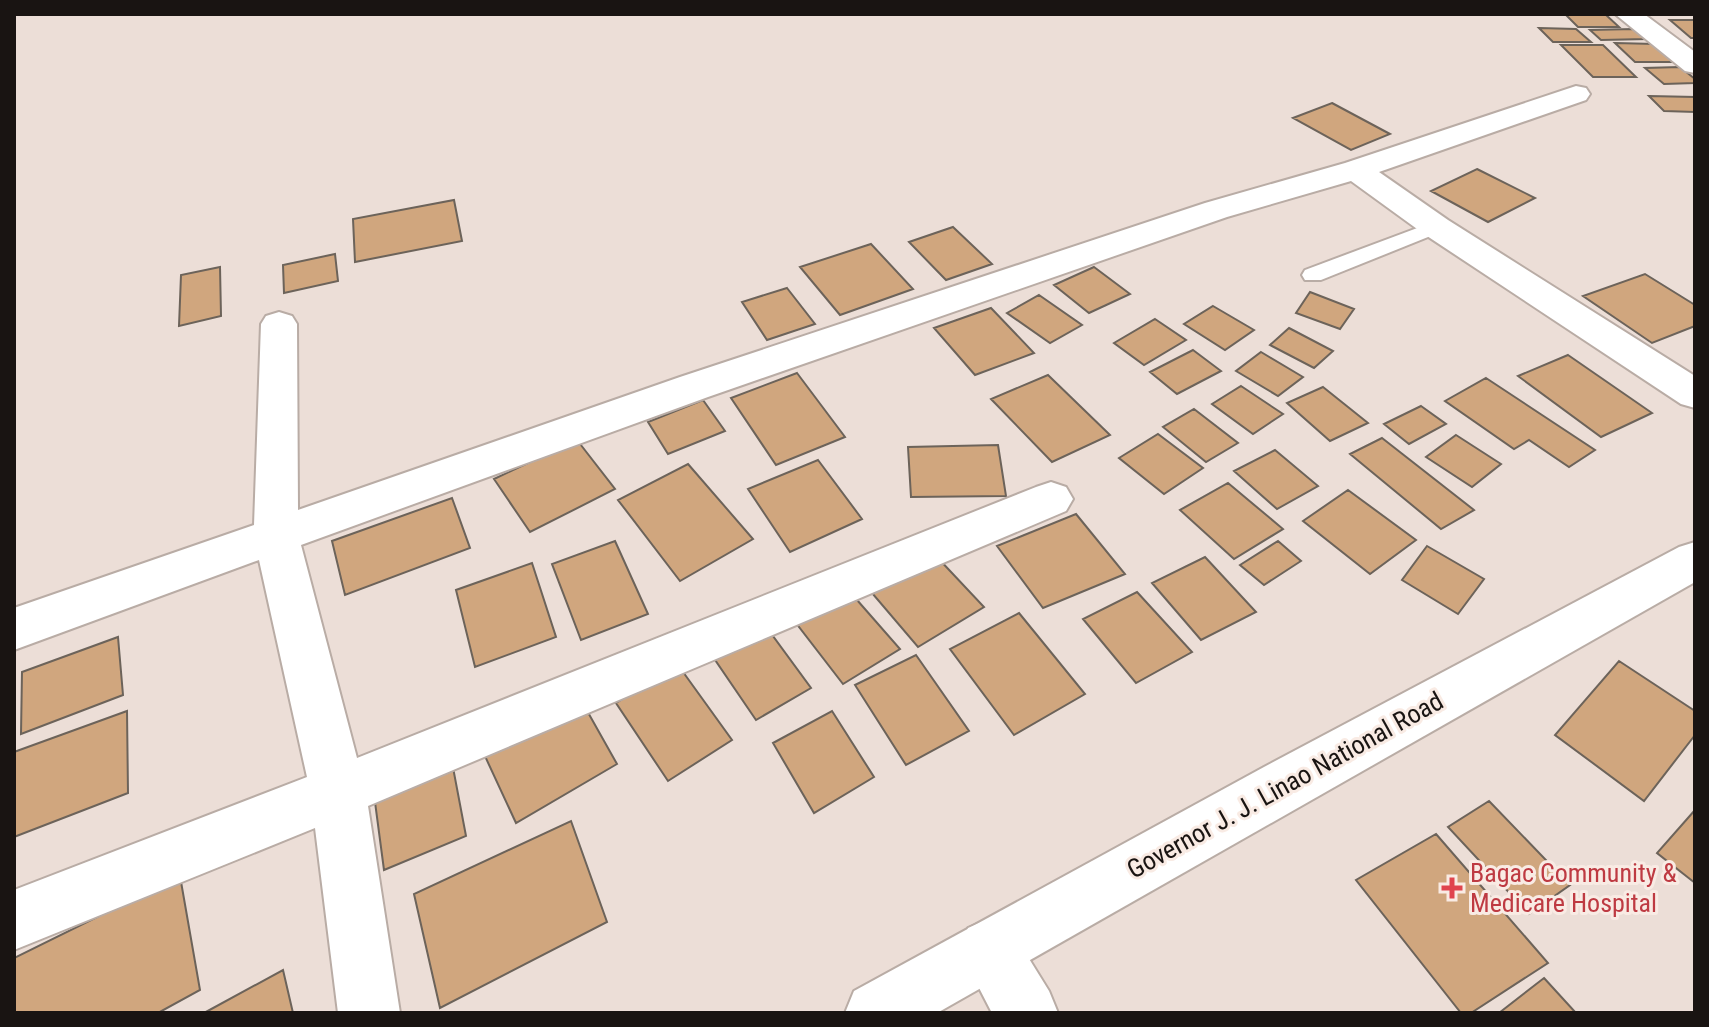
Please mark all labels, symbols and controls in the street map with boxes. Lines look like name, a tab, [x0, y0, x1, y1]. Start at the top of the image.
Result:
street label: Governor J. J. Linao National Road	[1122, 685, 1448, 885]
place label: Bagac Community & Medicare Hospital	[1470, 858, 1677, 918]
marker: Bagac Community & Medicare Hospital	[1441, 877, 1463, 899]

